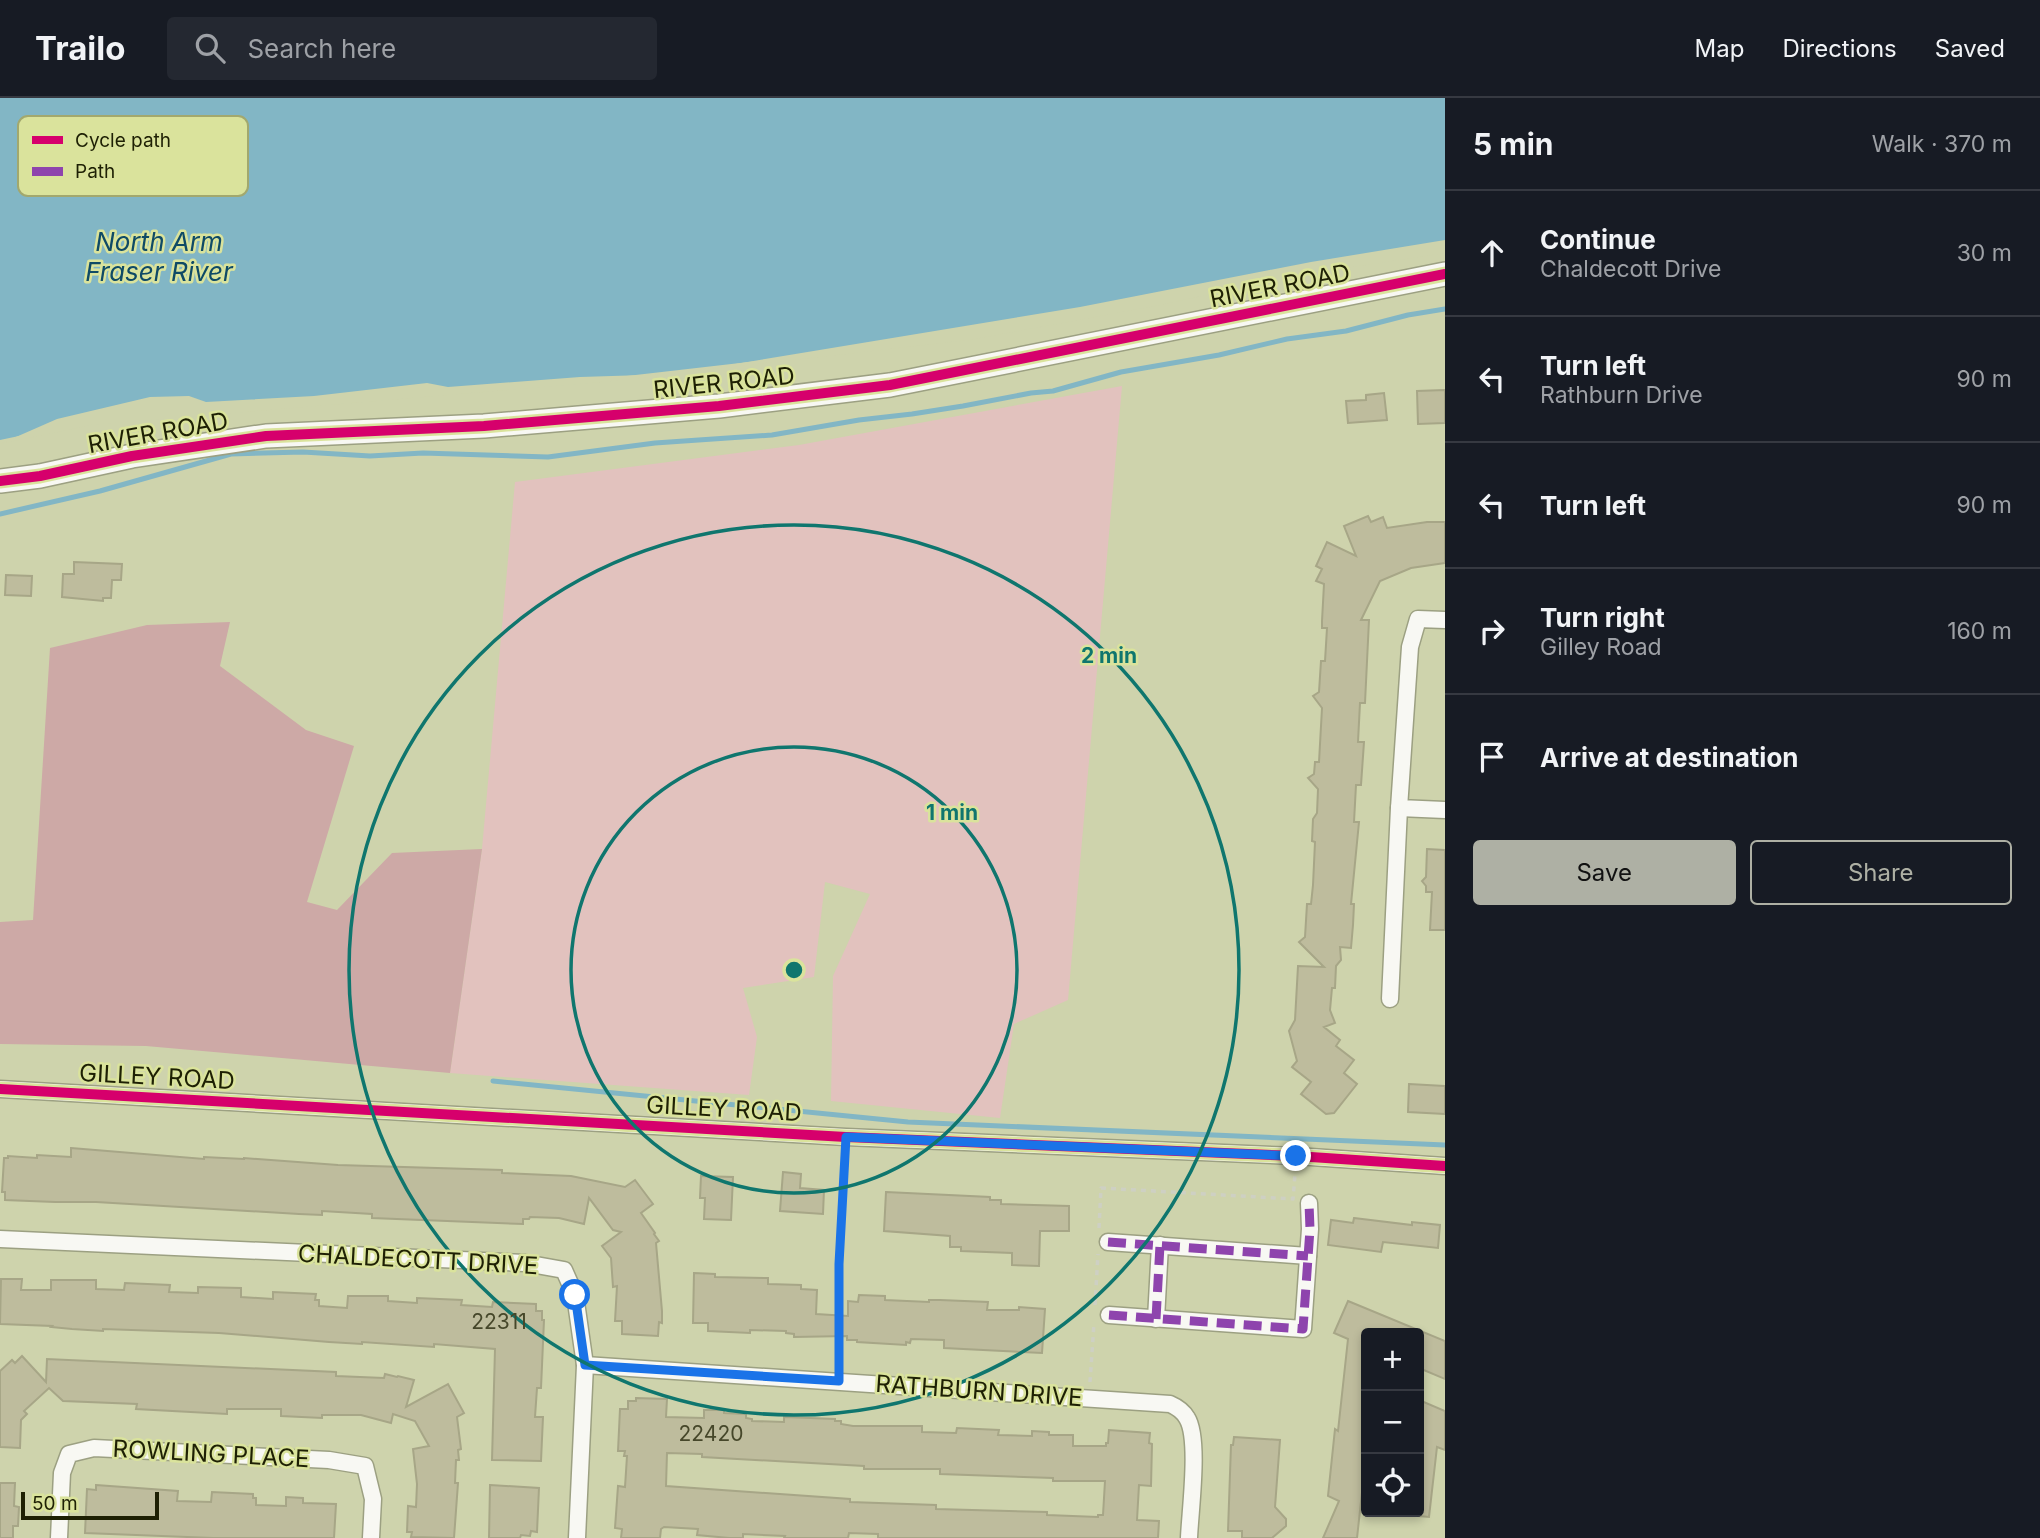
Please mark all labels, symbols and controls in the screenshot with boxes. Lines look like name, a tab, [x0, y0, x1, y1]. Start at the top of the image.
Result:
search box	[167, 17, 657, 80]
text: Trailo	[35, 28, 125, 68]
icon: search	[191, 29, 229, 67]
text: Search here	[247, 33, 396, 64]
text: Map	[1695, 34, 1744, 63]
text: Directions	[1782, 34, 1897, 63]
text: Saved	[1935, 34, 2005, 63]
legend	[18, 116, 248, 196]
text: 5 min	[1473, 126, 1553, 162]
text: Cycle path	[75, 129, 171, 152]
text: Walk · 370 m	[1872, 130, 2012, 158]
text: Path	[75, 160, 115, 183]
text: Continue	[1540, 224, 1656, 255]
water label: North Arm Fraser River	[85, 226, 234, 287]
icon: ahead	[1473, 234, 1511, 272]
text: 30 m	[1957, 239, 2012, 267]
text: Chaldecott Drive	[1540, 255, 1721, 283]
street label: RIVER ROAD	[1207, 258, 1352, 313]
text: Turn left	[1540, 350, 1646, 381]
icon: left	[1473, 360, 1511, 398]
street label: RIVER ROAD	[652, 361, 796, 404]
text: 90 m	[1957, 365, 2012, 393]
text: Rathburn Drive	[1540, 381, 1703, 409]
street label: RIVER ROAD	[86, 406, 230, 459]
icon: left	[1473, 486, 1511, 524]
text: Turn left	[1540, 490, 1646, 521]
text: 90 m	[1957, 491, 2012, 519]
text: Turn right	[1540, 602, 1665, 633]
icon: right	[1473, 612, 1511, 650]
text: 160 m	[1947, 617, 2012, 645]
text: Gilley Road	[1540, 633, 1662, 661]
text: 2 min	[1081, 643, 1137, 668]
icon: arrive	[1473, 738, 1511, 776]
text: Arrive at destination	[1540, 742, 1799, 773]
text: 1 min	[926, 800, 978, 825]
button: Save	[1473, 840, 1736, 905]
button: Share	[1750, 840, 2012, 905]
centre of rings	[782, 958, 806, 982]
street label: GILLEY ROAD	[78, 1058, 236, 1095]
street label: GILLEY ROAD	[645, 1090, 803, 1127]
route end	[1280, 1140, 1311, 1171]
street label: CHALDECOTT DRIVE	[297, 1239, 539, 1280]
route start	[559, 1279, 590, 1310]
house number: 22311	[471, 1309, 527, 1334]
map controls	[1361, 1328, 1424, 1517]
button: +	[1361, 1328, 1424, 1391]
street label: RATHBURN DRIVE	[875, 1369, 1083, 1412]
button: −	[1361, 1391, 1424, 1454]
house number: 22420	[679, 1421, 743, 1446]
street label: ROWLING PLACE	[112, 1434, 310, 1473]
button: locate	[1361, 1454, 1424, 1517]
scale bar	[21, 1489, 159, 1521]
text: 50 m	[32, 1492, 78, 1515]

